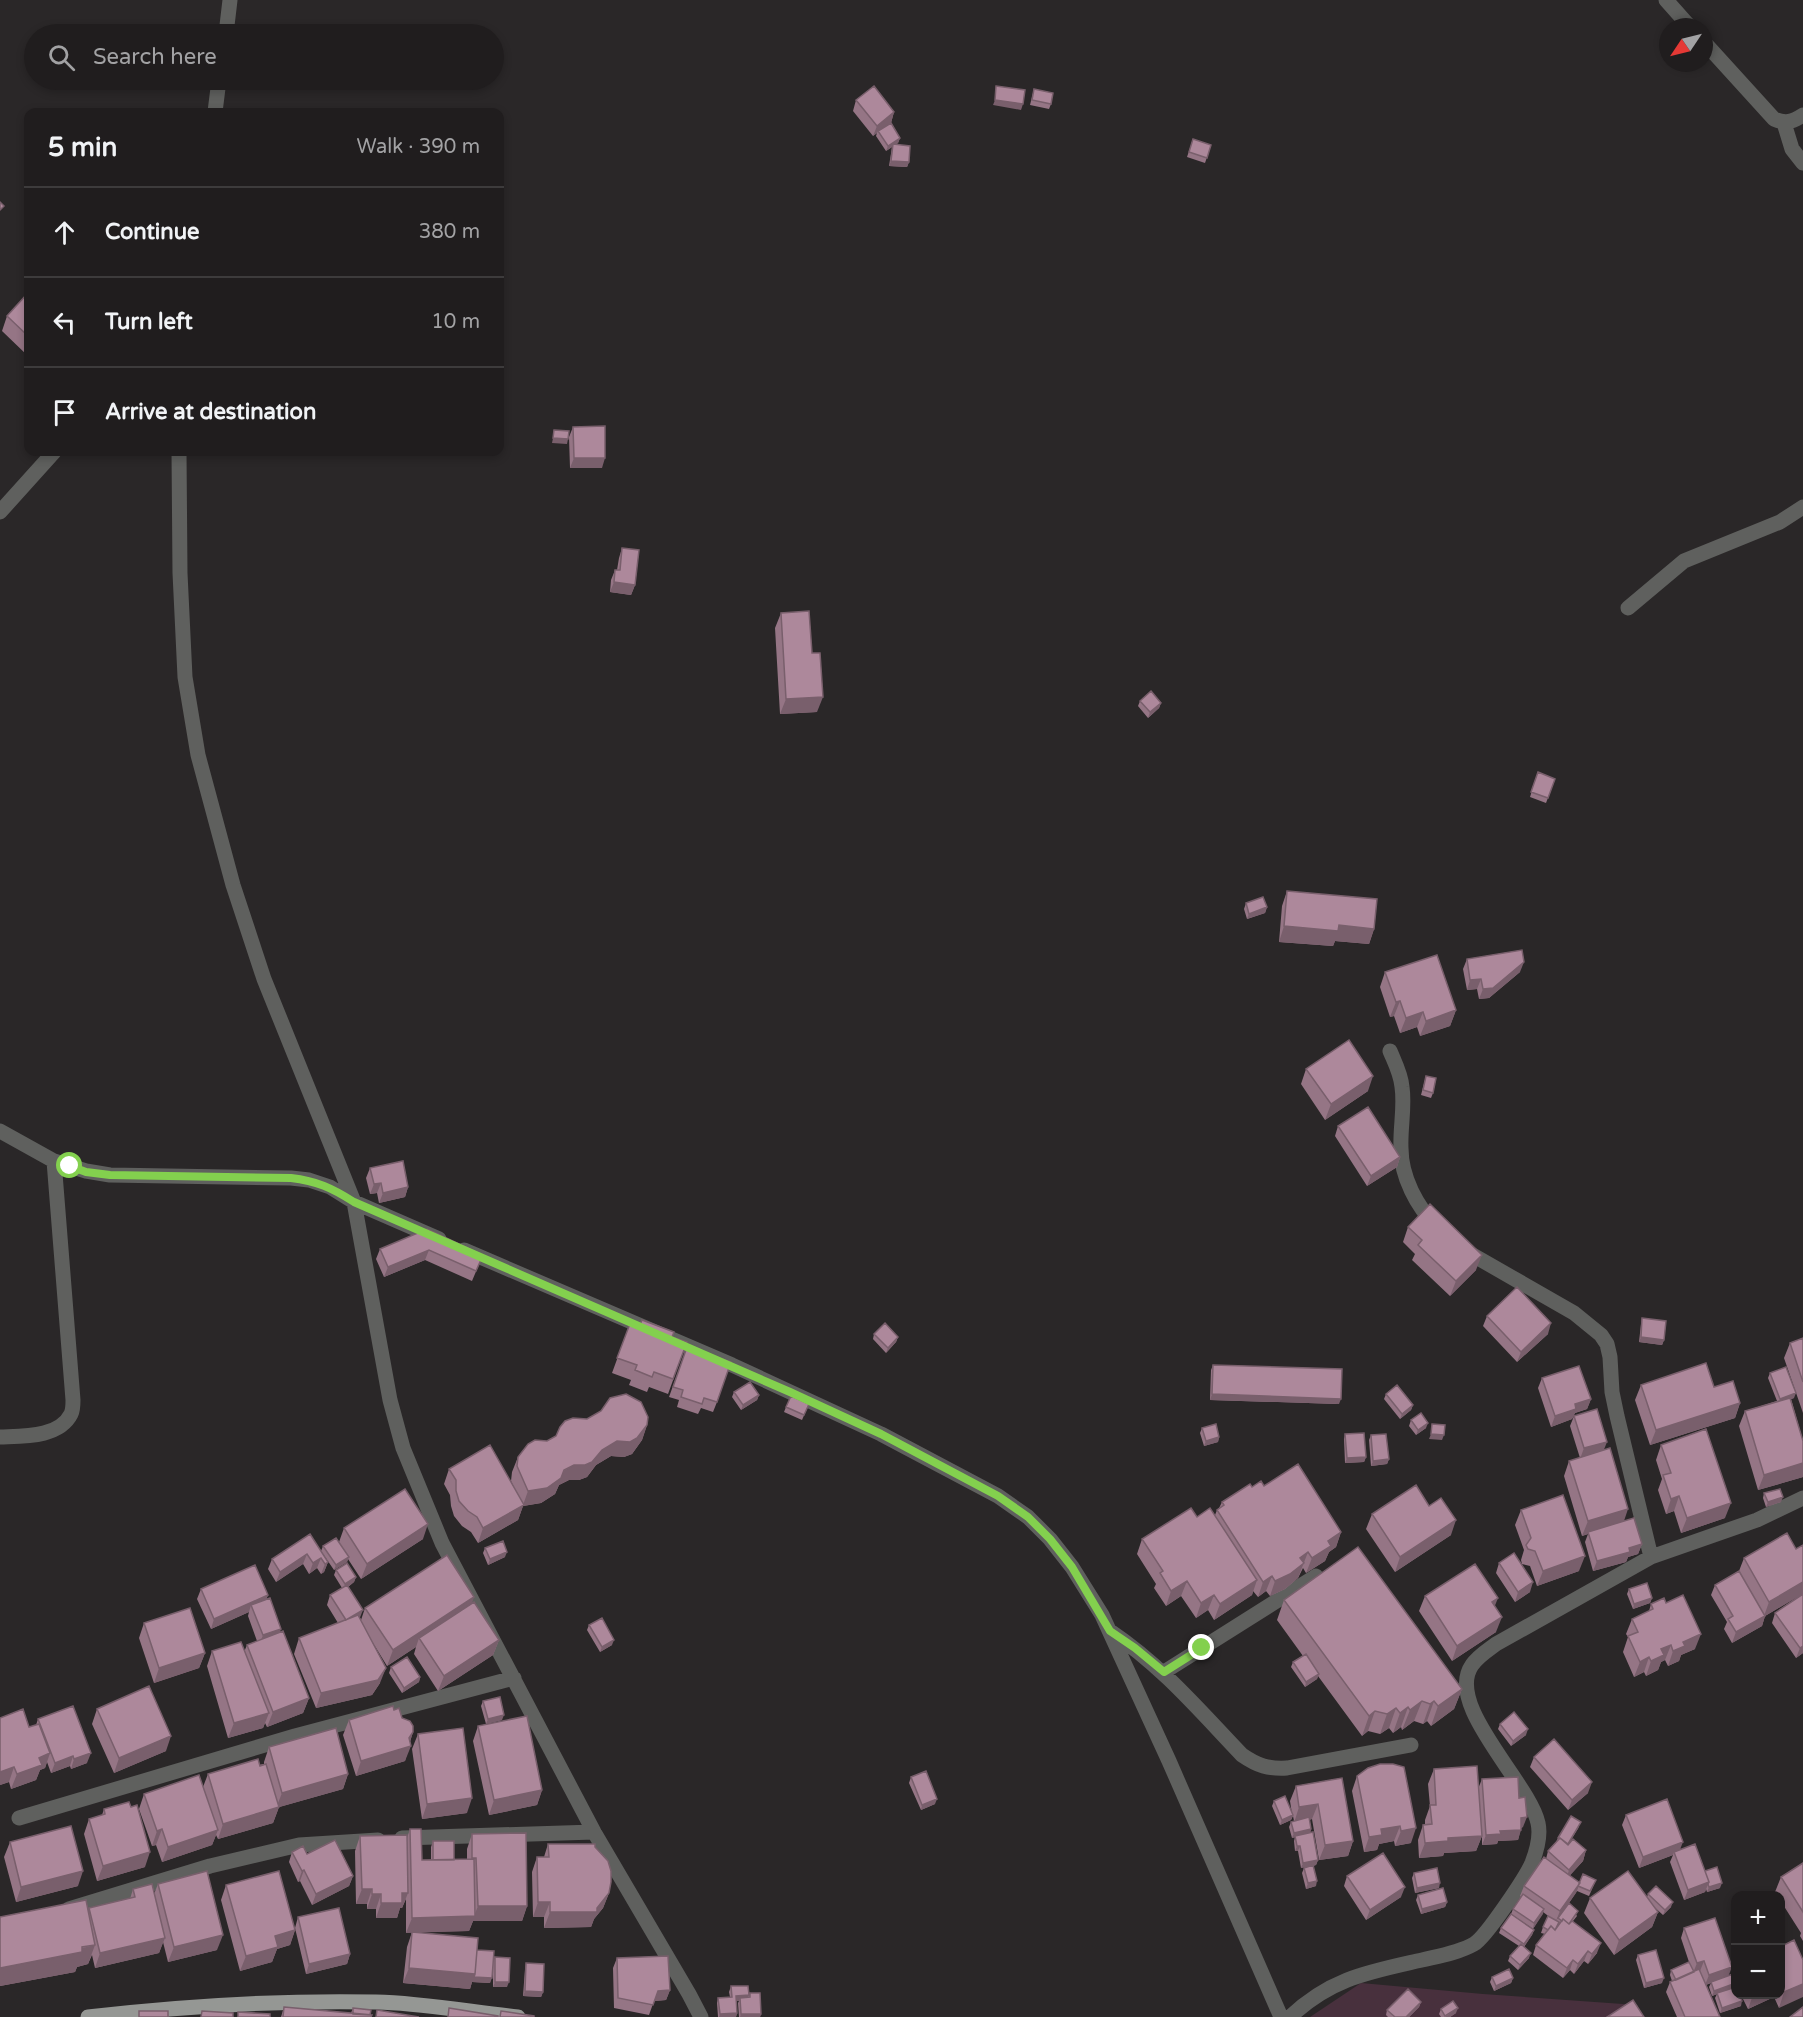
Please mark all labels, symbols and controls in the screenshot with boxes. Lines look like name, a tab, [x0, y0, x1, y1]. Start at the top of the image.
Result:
north arrow	[1659, 18, 1713, 72]
search box	[24, 24, 504, 90]
icon: search	[45, 41, 78, 74]
text: Search here	[93, 44, 217, 70]
text: 5 min	[48, 132, 117, 163]
text: Walk · 390 m	[357, 135, 480, 159]
icon: ahead	[48, 216, 81, 249]
text: Continue	[105, 219, 200, 245]
text: 380 m	[419, 220, 480, 244]
icon: left	[48, 306, 81, 339]
text: Turn left	[105, 309, 193, 335]
text: 10 m	[431, 310, 480, 334]
icon: arrive	[48, 396, 81, 429]
text: Arrive at destination	[105, 399, 316, 425]
route start	[56, 1152, 82, 1178]
route end	[1188, 1634, 1214, 1660]
map controls	[1731, 1891, 1785, 1999]
button: +	[1731, 1891, 1785, 1945]
button: −	[1731, 1945, 1785, 1999]

